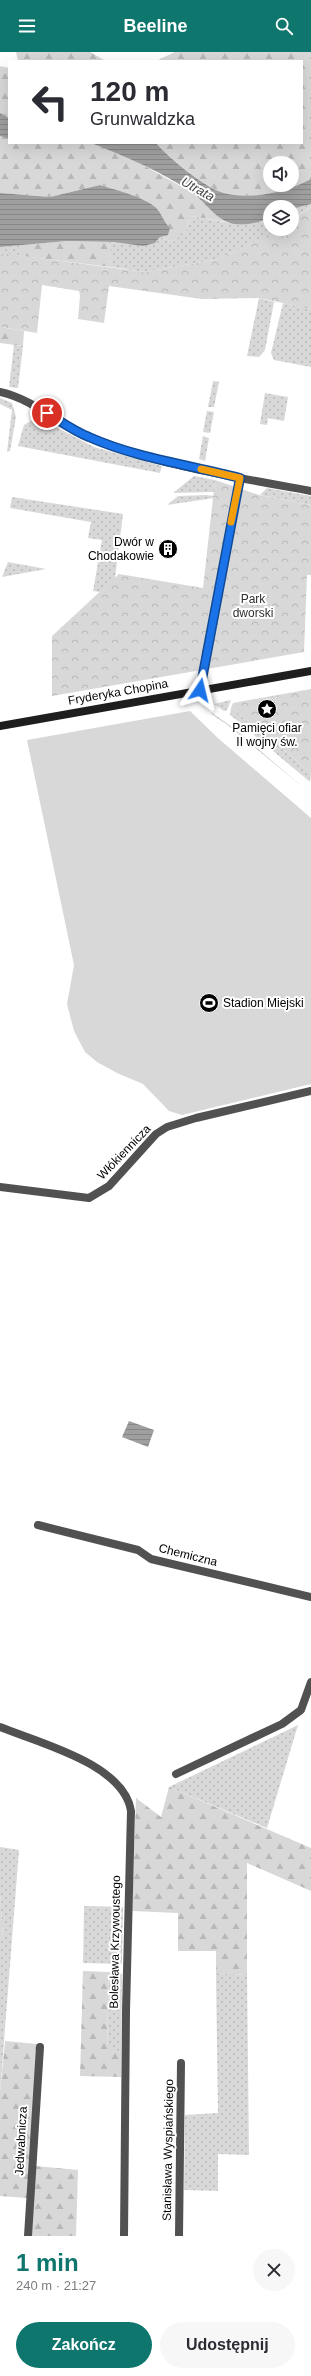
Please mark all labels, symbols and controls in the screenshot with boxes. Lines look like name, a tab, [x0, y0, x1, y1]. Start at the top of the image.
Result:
icon: menu	[16, 15, 38, 37]
icon: search	[273, 15, 295, 37]
text: Beeline	[123, 16, 188, 36]
icon: left	[24, 76, 76, 128]
text: 120 m	[90, 76, 169, 107]
text: Grunwaldzka	[90, 109, 195, 129]
map controls	[263, 156, 299, 236]
button: sound	[263, 156, 299, 192]
water label: Utrata	[179, 174, 217, 204]
button: layers	[263, 200, 299, 236]
pin	[30, 396, 64, 430]
icon: arrive	[36, 402, 58, 424]
place label: Dwór w Chodakowie	[88, 535, 154, 563]
building icon: Dwór w Chodakowie	[157, 538, 179, 560]
park label: Park dworski	[233, 592, 273, 620]
position arrow	[179, 669, 221, 711]
street label: Fryderyka Chopina	[67, 676, 169, 708]
place icon: Pamięci ofiar II wojny św.	[256, 698, 278, 720]
place label: Pamięci ofiar II wojny św.	[232, 721, 302, 749]
sports icon: Stadion Miejski	[198, 992, 220, 1014]
place label: Stadion Miejski	[223, 996, 304, 1010]
street label: Włókiennicza	[94, 1121, 154, 1182]
street label: Chemiczna	[157, 1541, 219, 1569]
street label: Bolesława Krzywoustego	[107, 1875, 123, 2009]
street label: Stanisława Wyspiańskiego	[160, 2079, 176, 2221]
street label: Jedwabnicza	[12, 2106, 30, 2176]
text: 1 min	[16, 2249, 79, 2276]
button: close	[253, 2249, 295, 2291]
text: 240 m · 21:27	[16, 2278, 96, 2293]
button: Zakończ	[16, 2322, 152, 2368]
button: Udostępnij	[160, 2322, 295, 2368]

